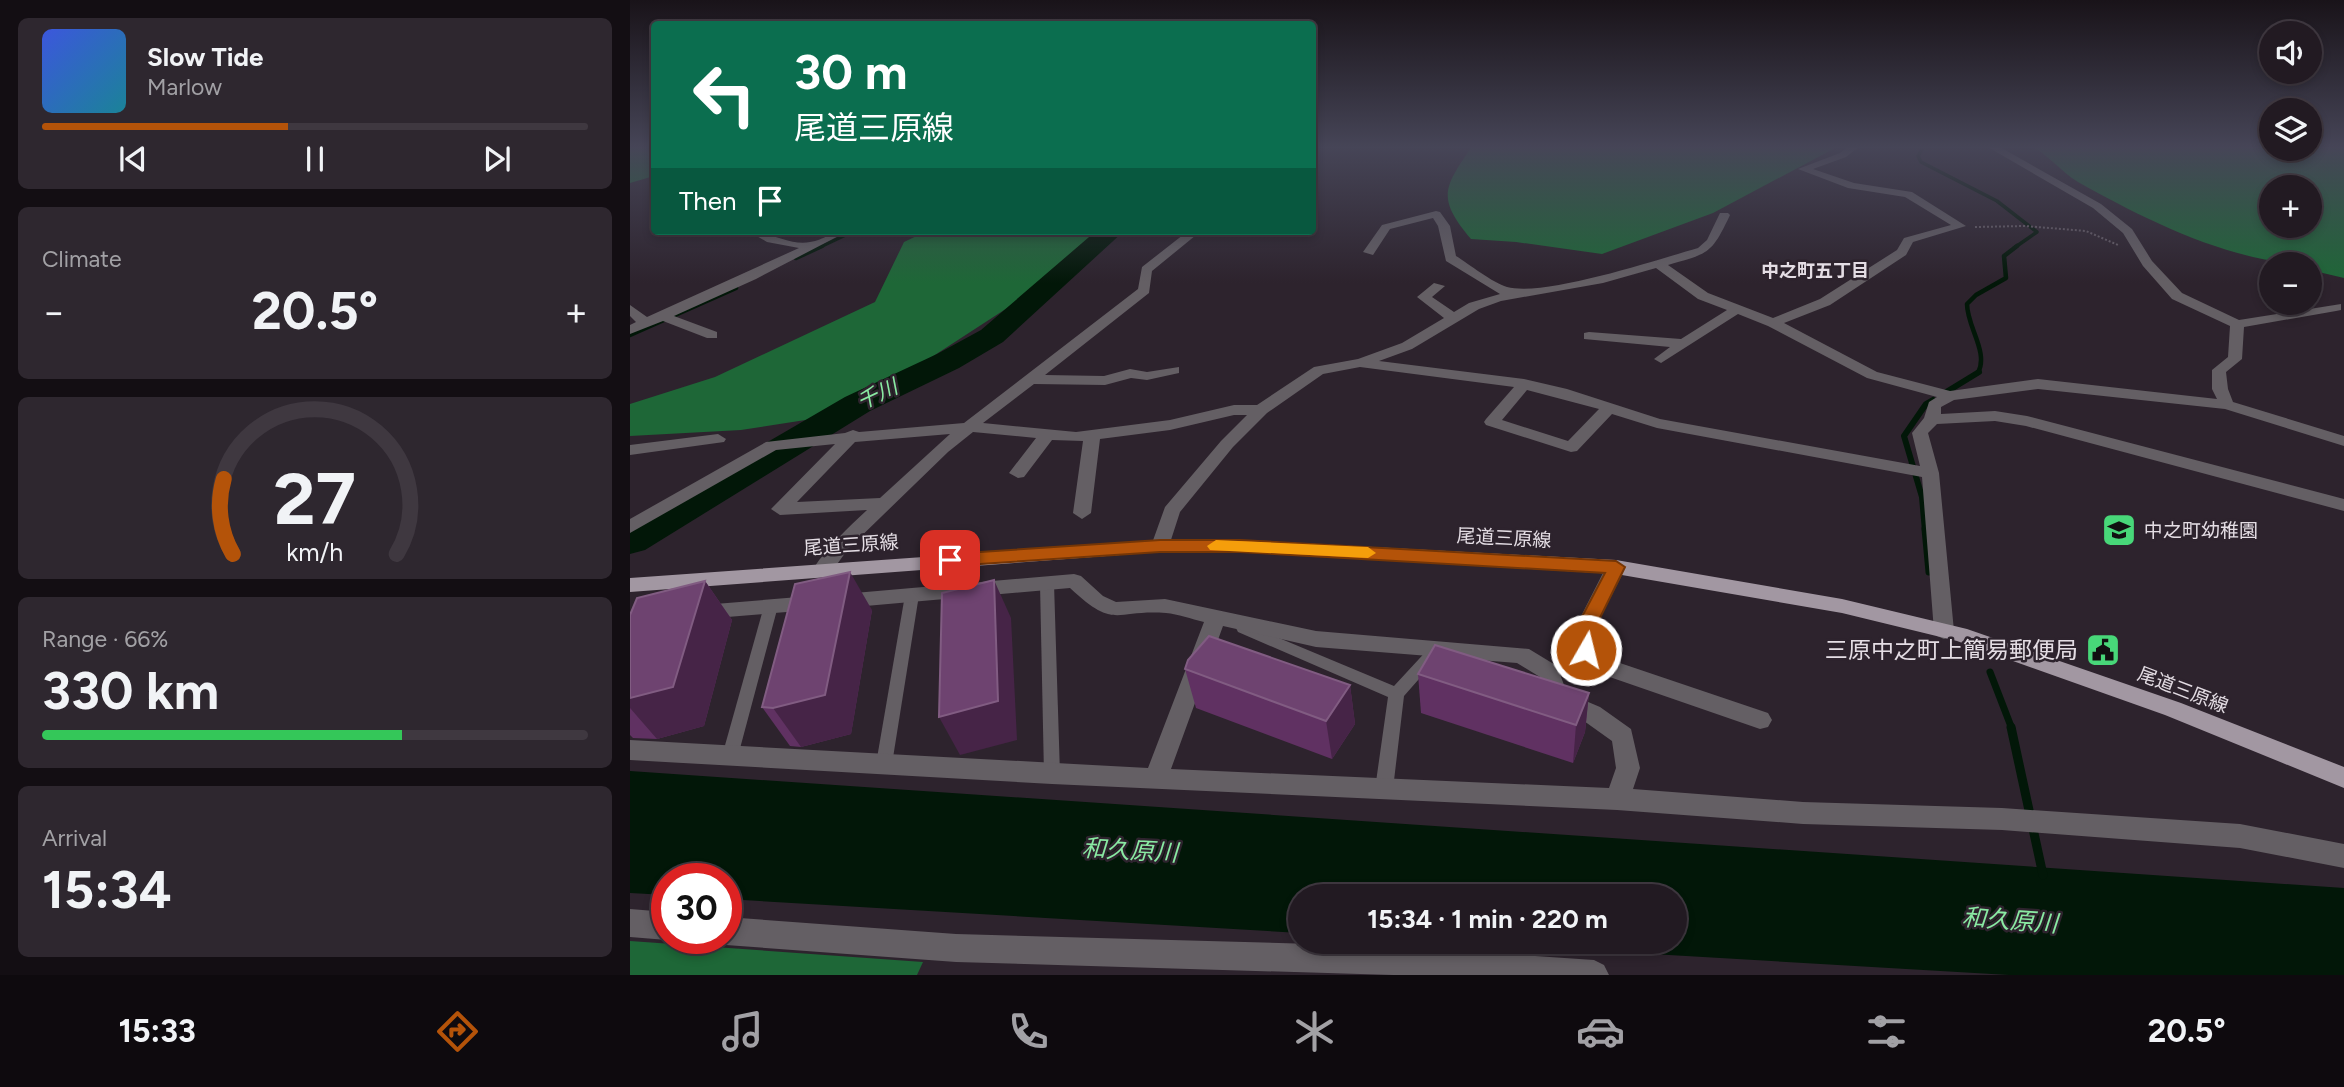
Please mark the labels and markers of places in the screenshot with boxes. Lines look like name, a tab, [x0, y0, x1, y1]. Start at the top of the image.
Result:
school or university icon: 中之町幼稚園	[2100, 511, 2138, 549]
place label: 中之町幼稚園	[2144, 519, 2258, 542]
pin	[920, 530, 980, 590]
public building icon: 三原中之町上簡易郵便局	[2084, 631, 2122, 669]
place label: 三原中之町上簡易郵便局	[1825, 636, 2078, 664]

